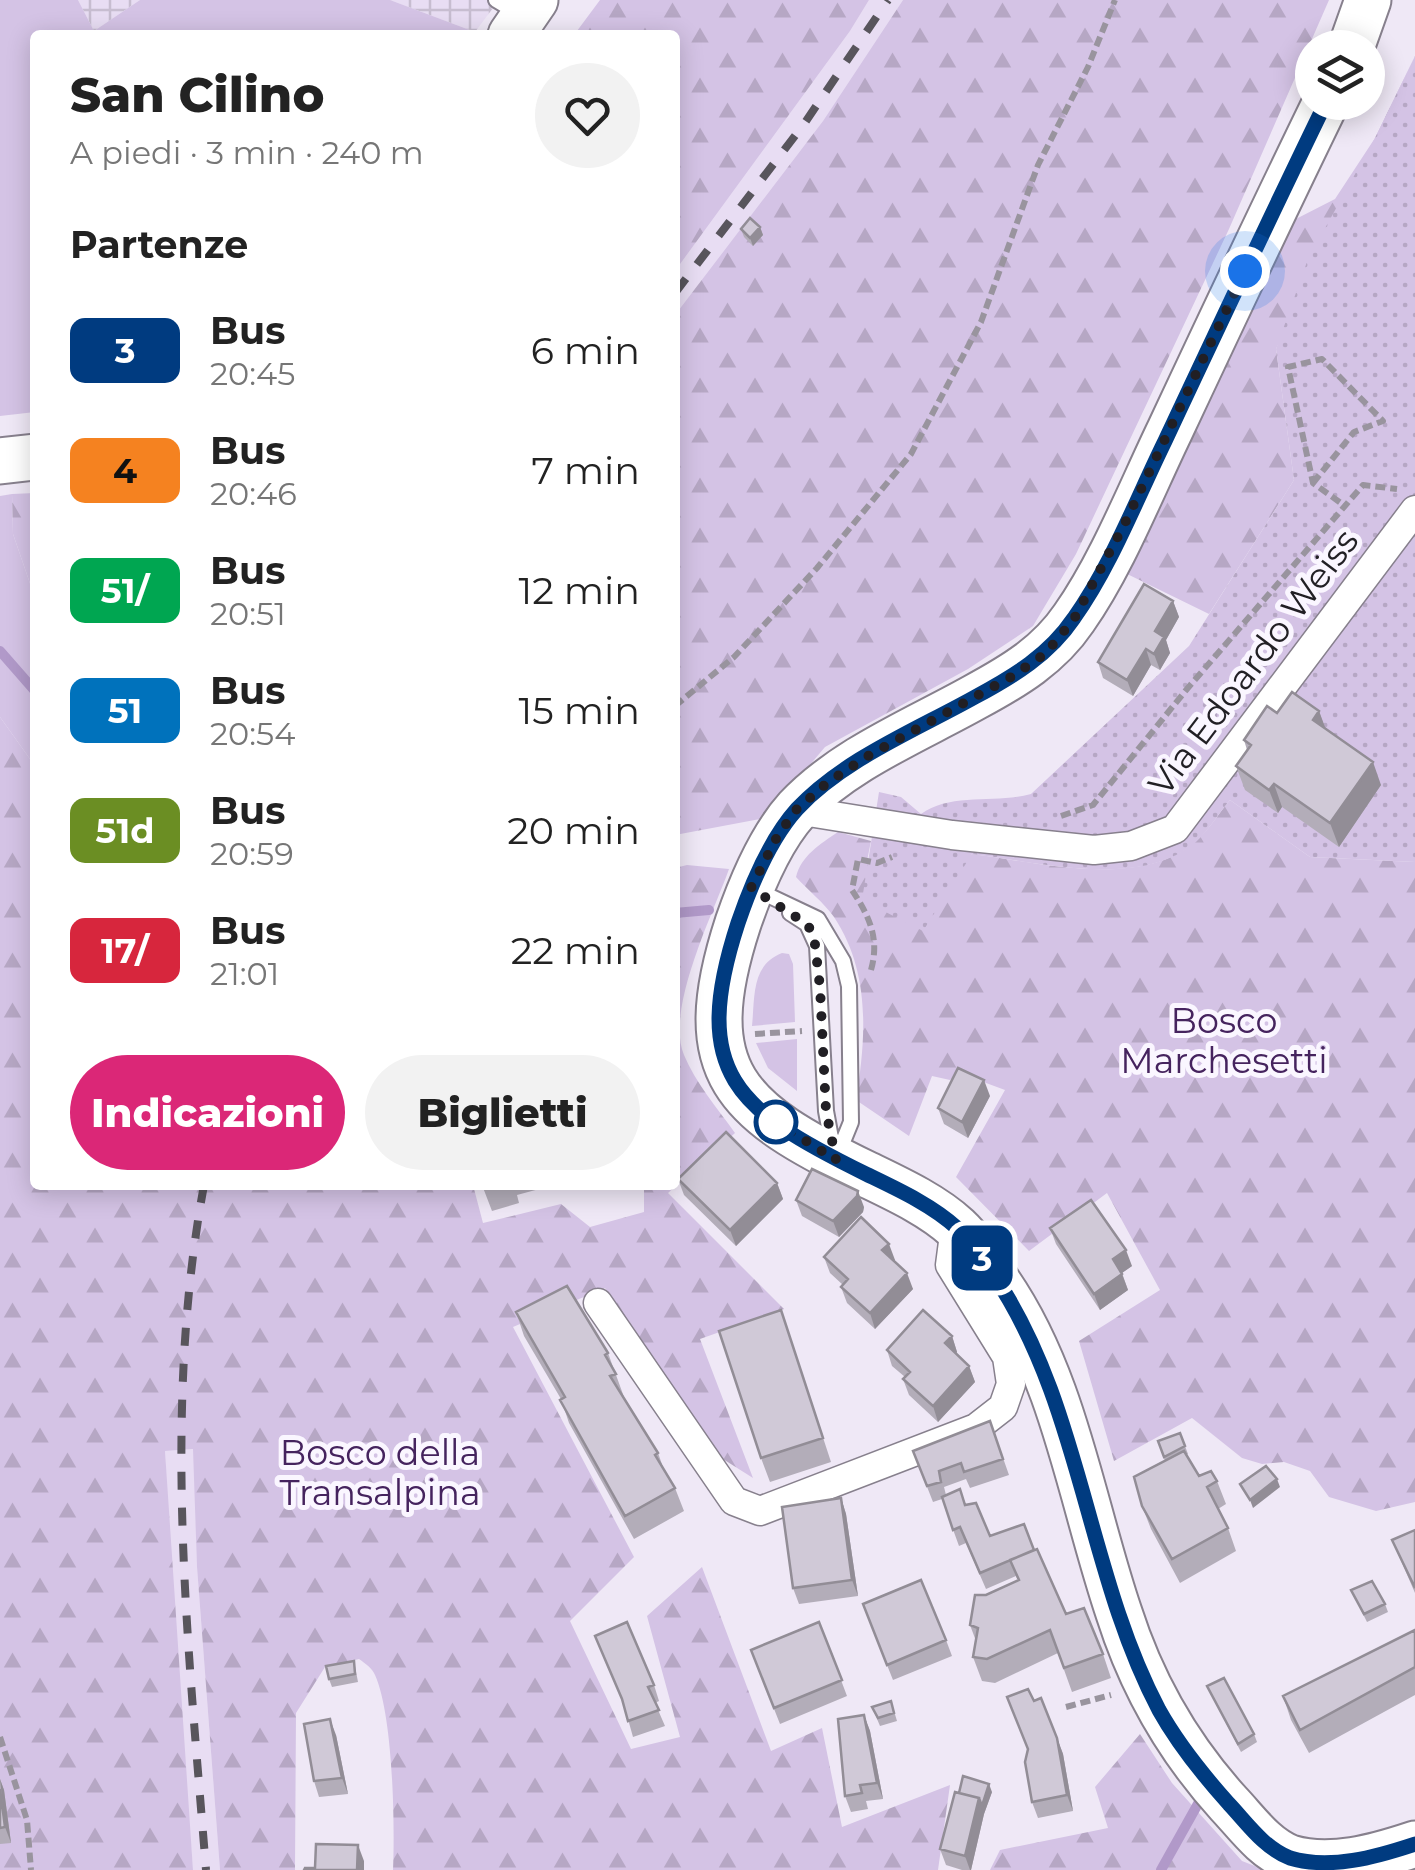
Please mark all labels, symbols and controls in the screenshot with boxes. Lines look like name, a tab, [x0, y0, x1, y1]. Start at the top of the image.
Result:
map controls	[1295, 30, 1385, 120]
button: layers	[1295, 30, 1385, 120]
button: heart	[535, 63, 640, 168]
text: San Cilino	[70, 66, 324, 124]
text: A piedi · 3 min · 240 m	[70, 133, 424, 172]
text: Partenze	[70, 221, 248, 268]
your location	[1220, 246, 1270, 296]
text: Bus	[210, 307, 285, 354]
text: 6 min	[531, 327, 640, 374]
text: 3	[115, 329, 135, 372]
text: 20:45	[210, 354, 295, 393]
text: Bus	[210, 427, 285, 474]
text: 7 min	[531, 447, 640, 494]
text: 4	[113, 449, 137, 492]
text: 20:46	[210, 474, 297, 513]
street label: Via Edoardo Weiss	[1139, 520, 1367, 804]
text: Bus	[210, 547, 285, 594]
text: 12 min	[519, 567, 640, 614]
text: 51/	[101, 569, 149, 612]
text: 20:51	[210, 594, 286, 633]
text: Bus	[210, 667, 285, 714]
text: 15 min	[519, 687, 640, 734]
text: 51	[108, 689, 142, 732]
text: 20:54	[210, 714, 295, 753]
text: Bus	[210, 787, 285, 834]
text: 20 min	[507, 807, 640, 854]
text: 51d	[96, 809, 154, 852]
text: 20:59	[210, 834, 294, 873]
text: Bus	[210, 907, 285, 954]
text: 22 min	[511, 927, 640, 974]
text: 17/	[101, 929, 149, 972]
text: 21:01	[210, 954, 279, 993]
park label: Bosco Marchesetti	[1120, 999, 1328, 1082]
button: Indicazioni	[70, 1055, 345, 1170]
button: Biglietti	[365, 1055, 640, 1170]
unlabelled marker	[755, 1101, 797, 1143]
line badge: 3	[950, 1226, 1014, 1290]
text: 3	[972, 1237, 992, 1280]
park label: Bosco della Transalpina	[279, 1431, 481, 1514]

